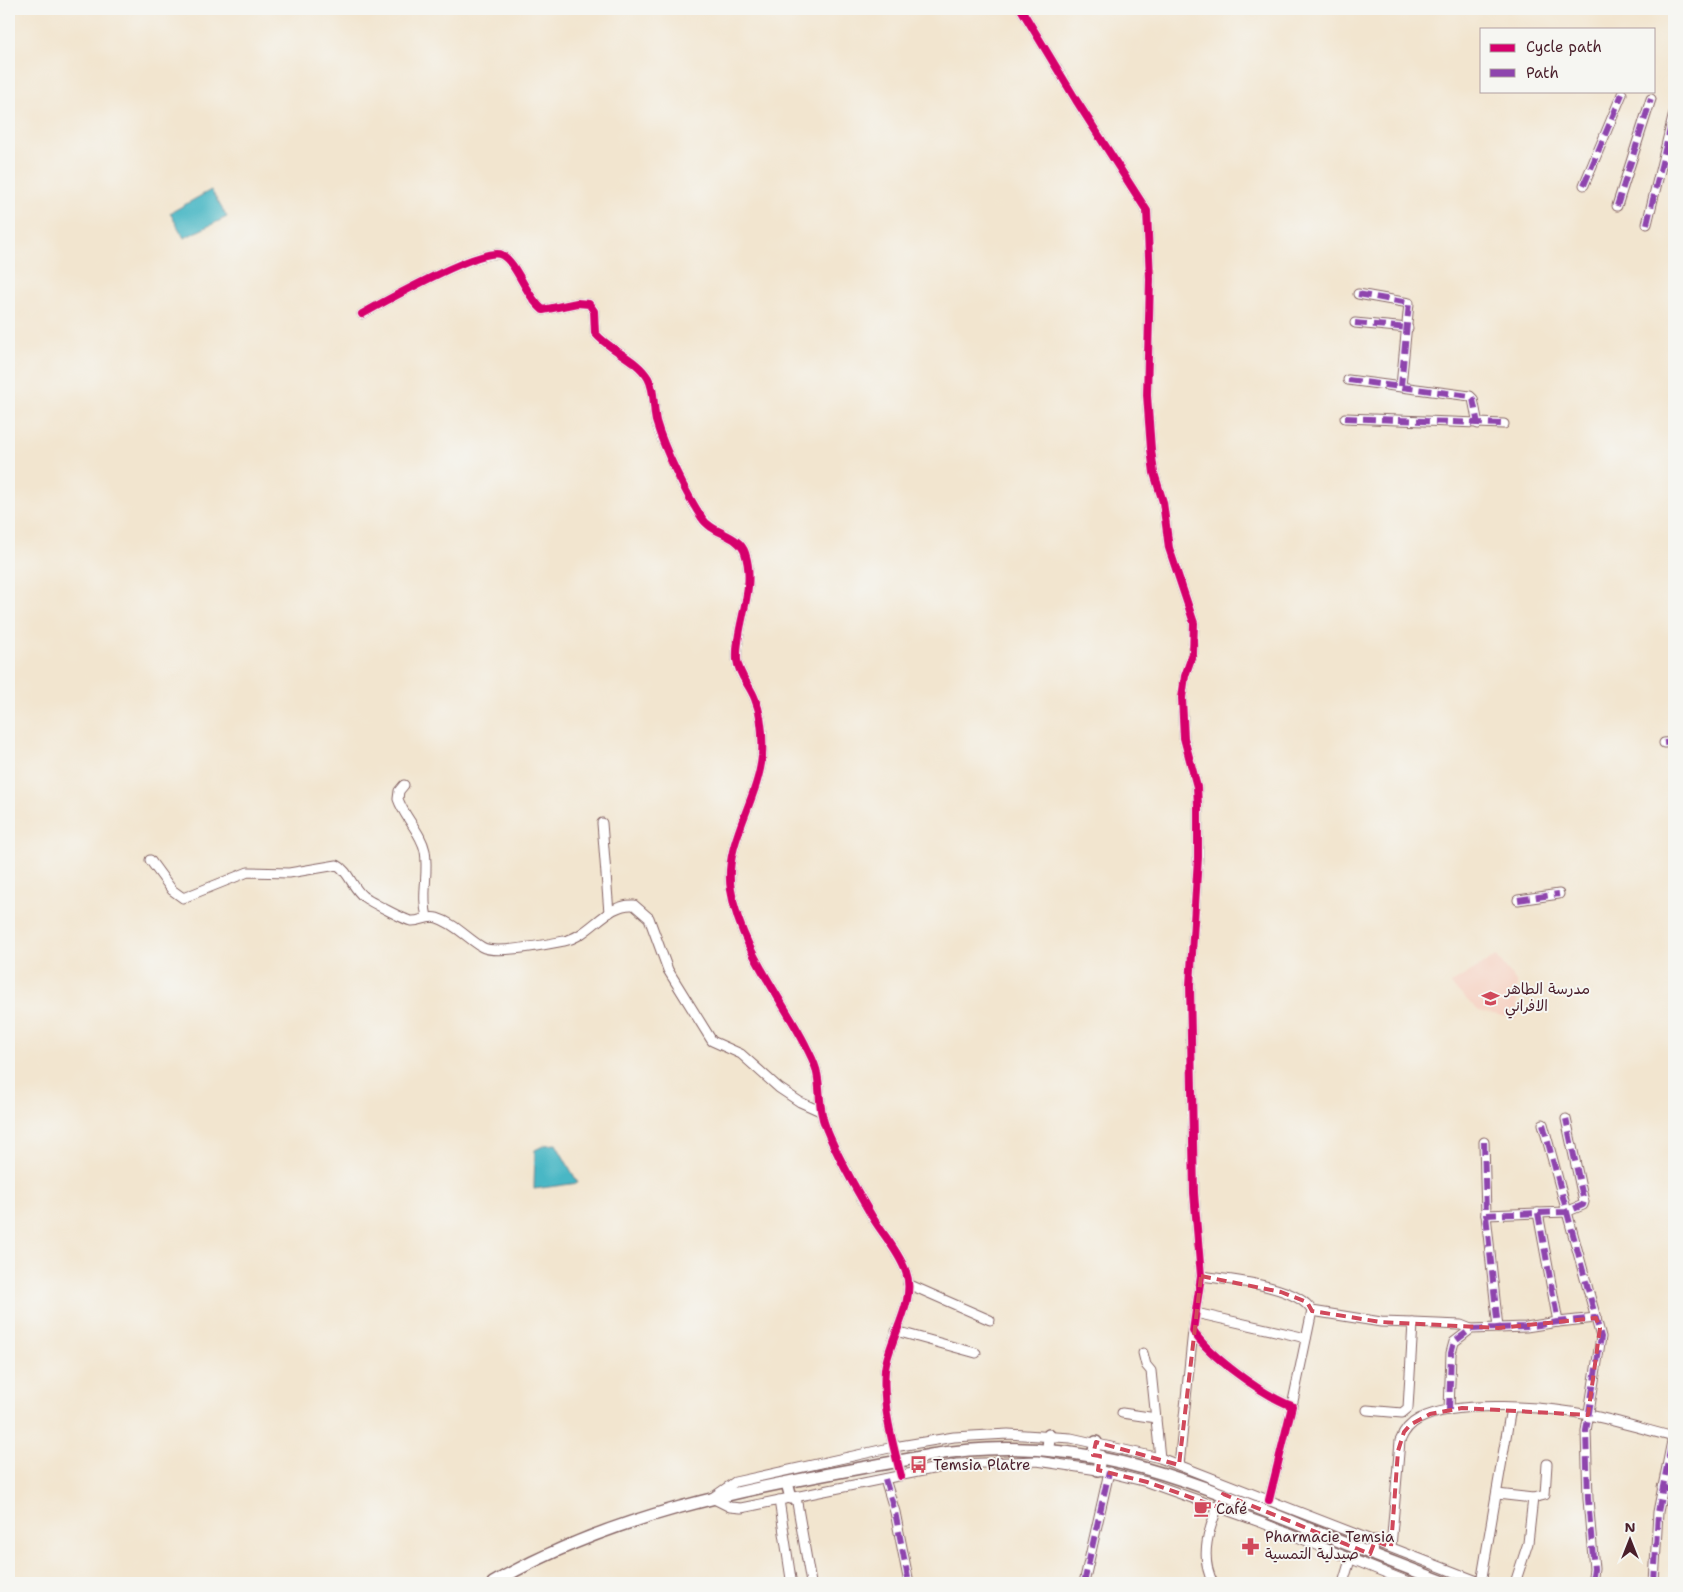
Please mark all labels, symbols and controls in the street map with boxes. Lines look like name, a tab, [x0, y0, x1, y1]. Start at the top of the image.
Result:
legend	[1480, 28, 1656, 92]
text: Cycle path	[1526, 37, 1602, 57]
text: Path	[1526, 63, 1559, 83]
place label: مدرسة الطاهر الافراني	[1503, 979, 1590, 1019]
school or university icon: مدرسة الطاهر الافراني	[1481, 988, 1501, 1008]
bus stop icon: Temsia Platre	[909, 1455, 929, 1475]
place label: Temsia Platre	[933, 1455, 1031, 1475]
cafe icon: Café	[1192, 1499, 1212, 1519]
place label: Café	[1216, 1499, 1248, 1519]
north arrow	[1606, 1514, 1656, 1564]
text: N	[1624, 1518, 1636, 1536]
place label: Pharmacie Temsia صيدلية التمسية	[1265, 1527, 1395, 1564]
pharmacy icon: Pharmacie Temsia صيدلية التمسية	[1241, 1536, 1261, 1556]

